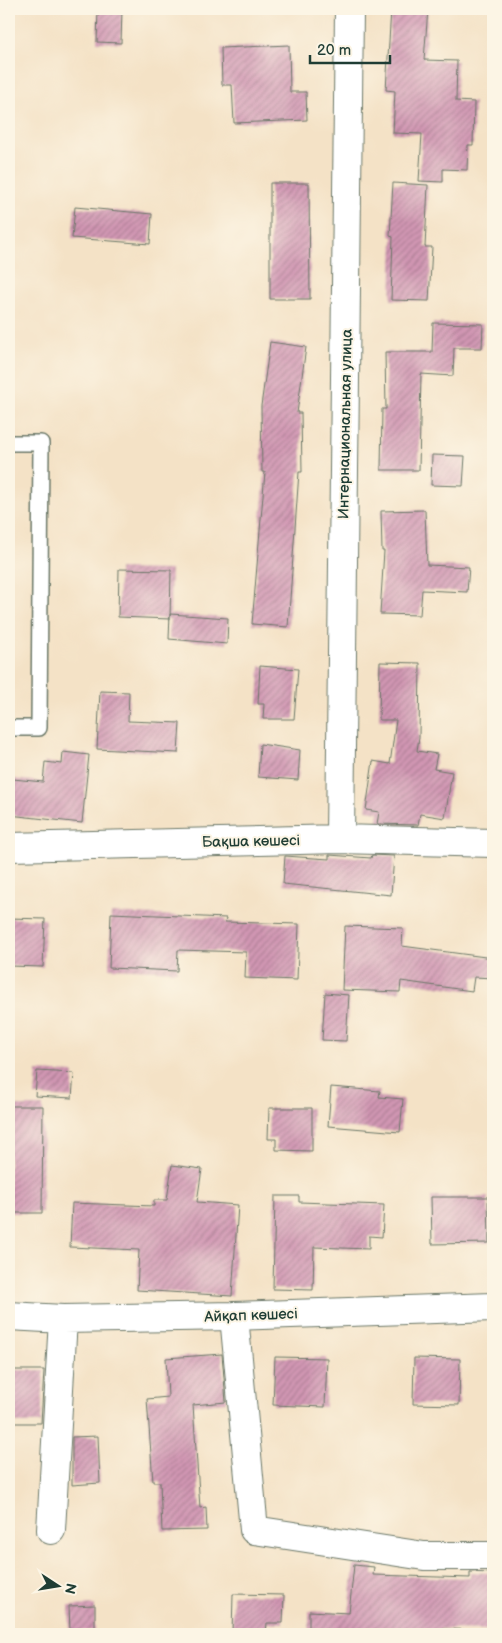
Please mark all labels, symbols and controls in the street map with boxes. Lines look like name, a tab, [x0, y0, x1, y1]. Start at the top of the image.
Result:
scale bar	[310, 32, 390, 64]
text: 20 m	[317, 41, 351, 60]
street label: Интернациональная улица	[334, 329, 357, 519]
street label: Бақша көшесі	[202, 831, 300, 852]
street label: Айқап көшесі	[203, 1304, 298, 1327]
north arrow	[32, 1560, 82, 1610]
text: N	[61, 1582, 80, 1596]

